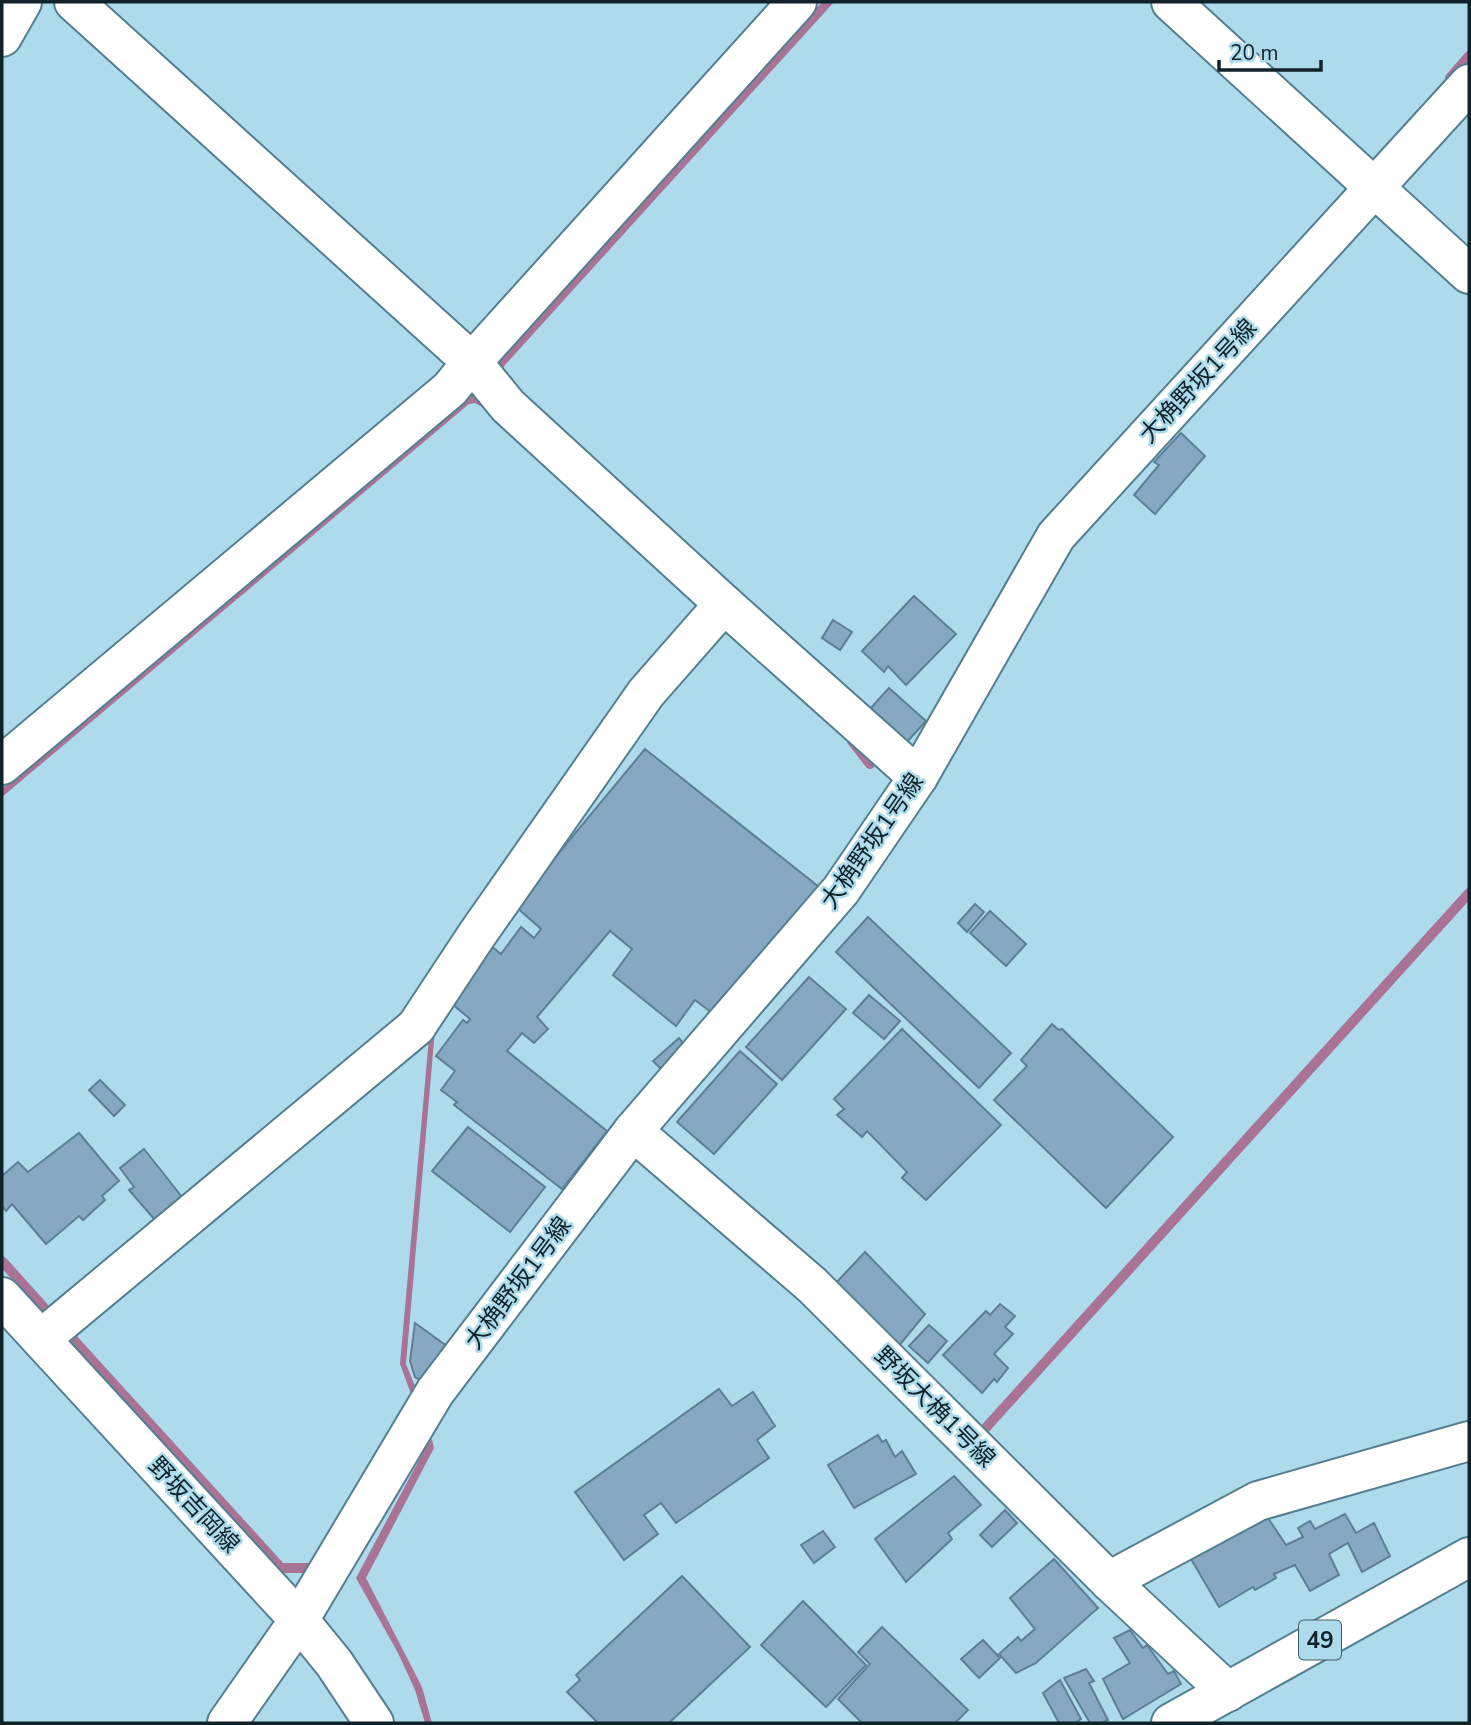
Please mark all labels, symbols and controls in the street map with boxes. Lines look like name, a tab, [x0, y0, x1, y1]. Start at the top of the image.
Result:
scale bar	[1219, 28, 1320, 72]
text: 20 m	[1230, 39, 1279, 67]
street label: 大桷野坂1号線	[1132, 312, 1264, 450]
street label: 大桷野坂1号線	[813, 767, 931, 915]
street label: 大桷野坂1号線	[458, 1210, 578, 1356]
street label: 野坂大桷1号線	[868, 1340, 1002, 1474]
street label: 野坂吉岡線	[141, 1450, 247, 1560]
road number: 49	[1299, 1620, 1341, 1660]

